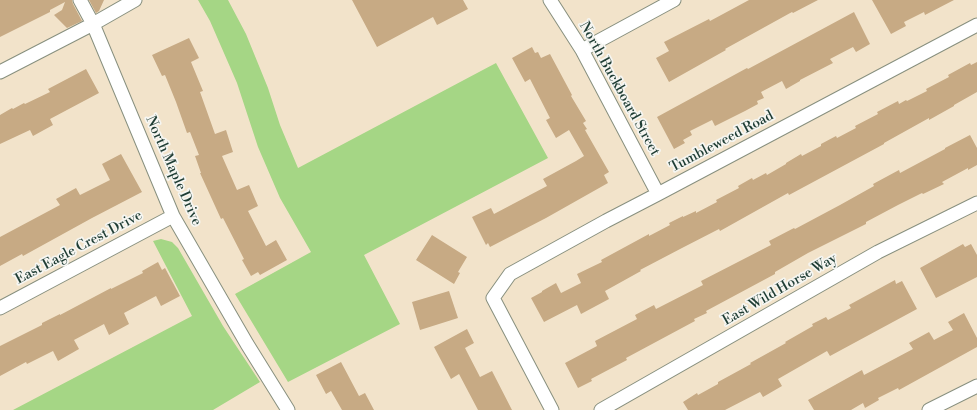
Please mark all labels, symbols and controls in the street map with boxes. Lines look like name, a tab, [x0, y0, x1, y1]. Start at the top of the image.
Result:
street label: North Buckboard Street	[575, 19, 663, 159]
street label: Tumbleweed Road	[667, 108, 777, 176]
street label: North Maple Drive	[141, 114, 205, 228]
street label: East Eagle Crest Drive	[13, 207, 145, 289]
street label: East Wild Horse Way	[720, 250, 840, 330]

